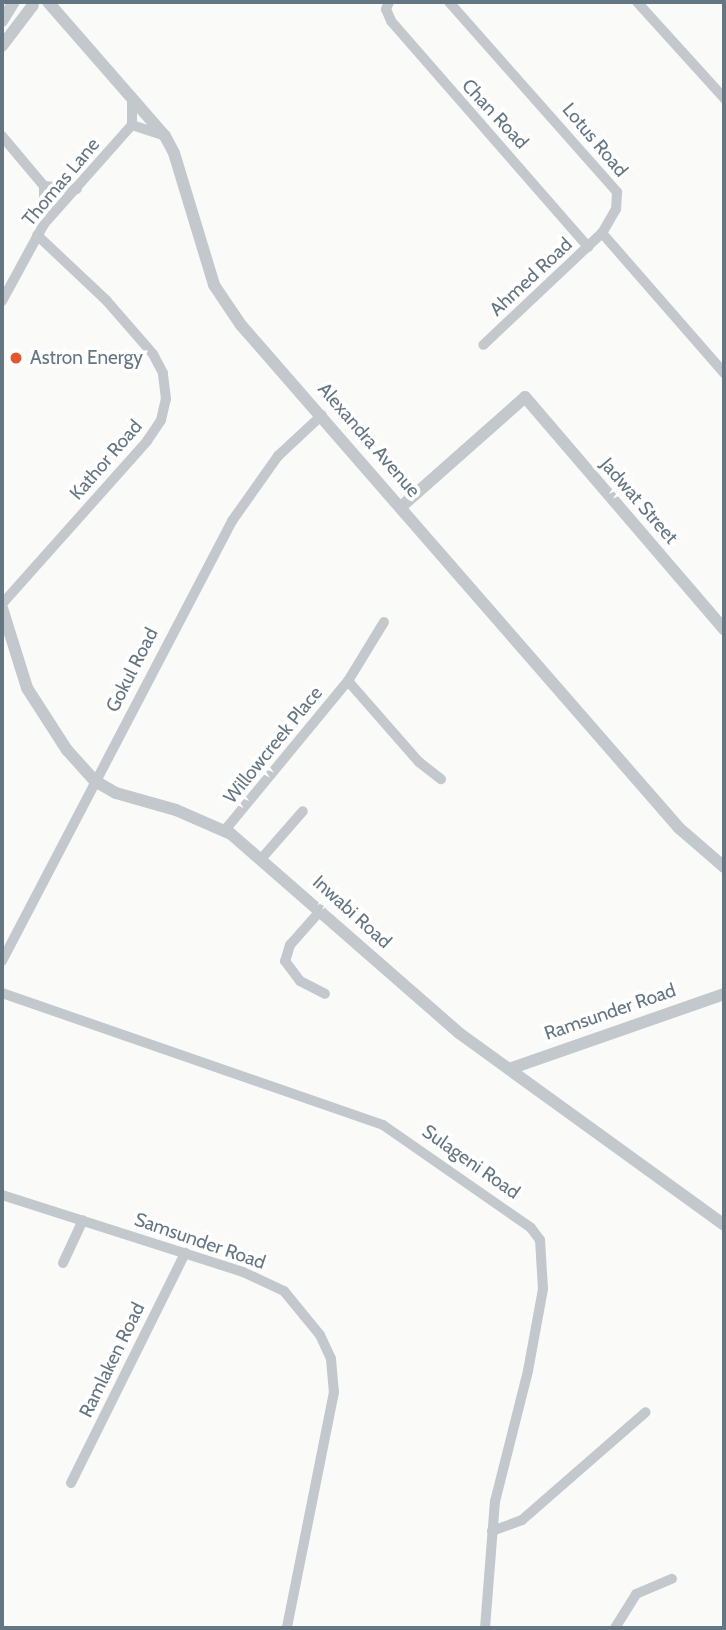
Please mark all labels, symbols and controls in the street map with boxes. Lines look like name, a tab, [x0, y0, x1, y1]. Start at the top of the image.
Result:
street label: Chan Road	[457, 74, 533, 154]
street label: Lotus Road	[558, 98, 632, 182]
street label: Thomas Lane	[18, 133, 104, 231]
street label: Ahmed Road	[485, 233, 577, 321]
place label: Astron Energy	[30, 347, 143, 369]
marker: Astron Energy	[8, 350, 24, 366]
street label: Alexandra Avenue	[313, 378, 425, 502]
street label: Kathor Road	[65, 415, 147, 505]
street label: Jadwat Street	[595, 453, 683, 549]
street label: Gokul Road	[101, 624, 163, 716]
street label: Willowcreek Place	[219, 682, 327, 808]
street label: Inwabi Road	[308, 871, 396, 953]
street label: Ramsunder Road	[541, 979, 679, 1045]
street label: Sulageni Road	[418, 1120, 524, 1204]
street label: Samsunder Road	[131, 1208, 269, 1274]
street label: Ramlaken Road	[74, 1299, 150, 1421]

